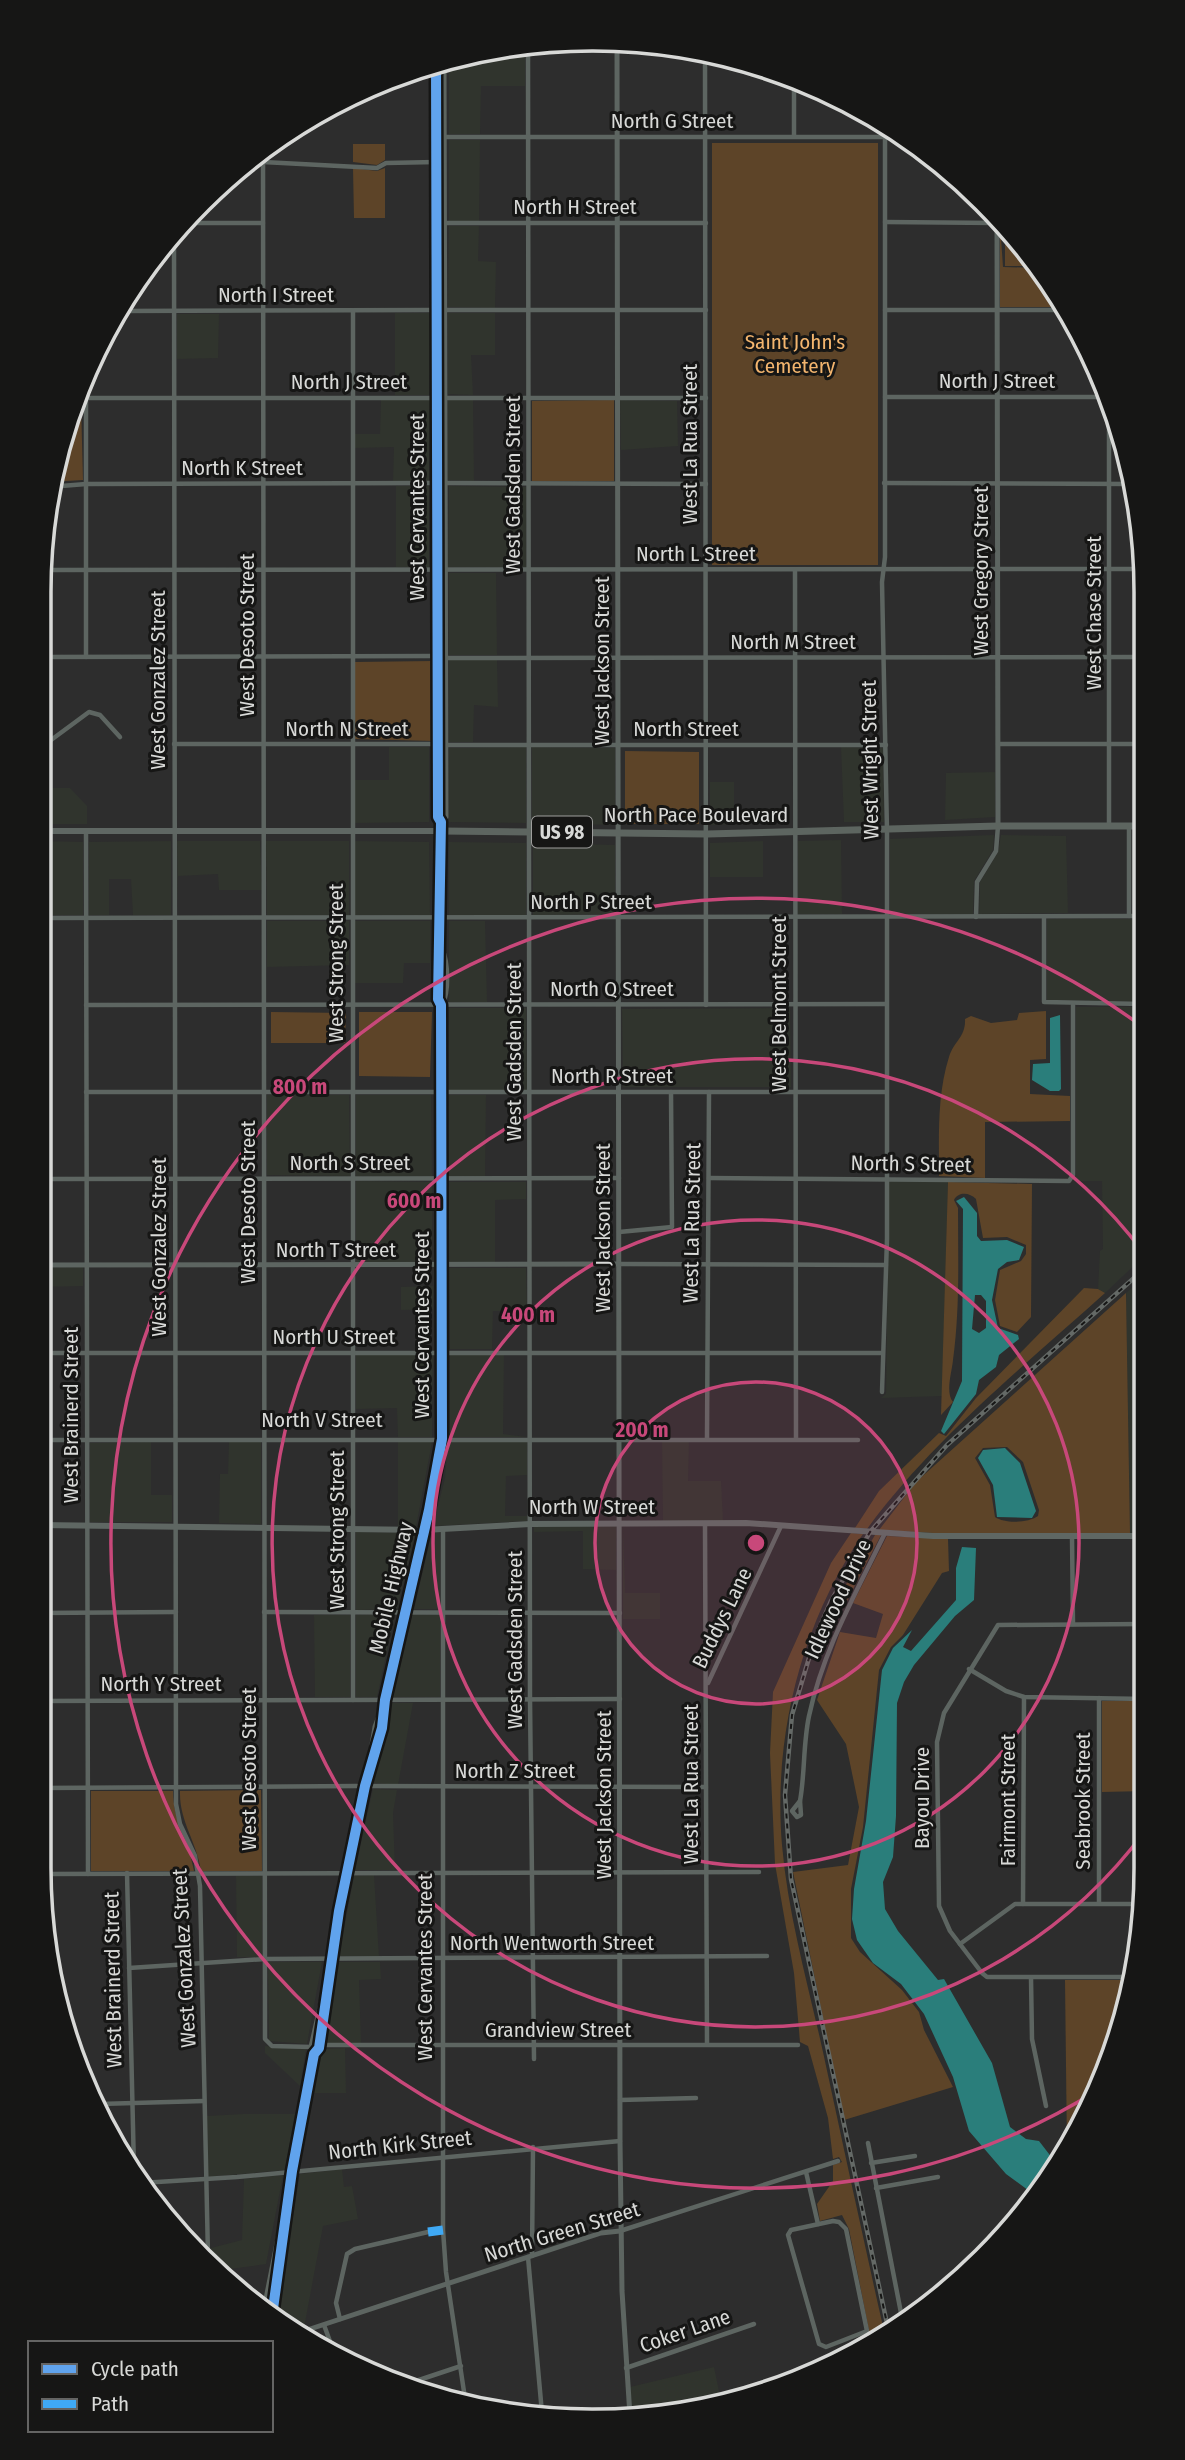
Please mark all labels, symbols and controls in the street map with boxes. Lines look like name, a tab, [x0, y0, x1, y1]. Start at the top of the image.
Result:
street label: North G Street	[611, 108, 733, 134]
street label: North H Street	[513, 194, 637, 220]
street label: North I Street	[218, 282, 334, 308]
park label: Saint John's Cemetery	[745, 329, 845, 379]
street label: West La Rua Street	[677, 364, 703, 524]
street label: North J Street	[939, 368, 1055, 394]
street label: North J Street	[291, 369, 407, 395]
street label: West Gadsden Street	[500, 396, 526, 574]
street label: West Cervantes Street	[404, 413, 430, 601]
street label: North K Street	[181, 455, 303, 481]
street label: West Gregory Street	[968, 486, 994, 656]
street label: West Chase Street	[1081, 536, 1107, 690]
street label: North L Street	[636, 541, 756, 567]
street label: West Desoto Street	[234, 553, 260, 717]
street label: West Jackson Street	[589, 576, 615, 746]
street label: West Gonzalez Street	[145, 590, 171, 770]
street label: North M Street	[730, 629, 856, 655]
street label: West Wright Street	[856, 680, 884, 840]
street label: North N Street	[285, 716, 409, 742]
street label: North Street	[633, 716, 739, 742]
street label: North Pace Boulevard	[604, 802, 788, 828]
road number: US 98	[532, 817, 592, 848]
street label: West Strong Street	[323, 883, 349, 1043]
street label: North P Street	[530, 889, 652, 915]
street label: West Belmont Street	[766, 916, 792, 1092]
street label: West Gadsden Street	[501, 963, 527, 1141]
street label: North Q Street	[550, 976, 674, 1002]
street label: North R Street	[551, 1063, 673, 1089]
text: 800 m	[273, 1074, 327, 1100]
street label: West Desoto Street	[235, 1120, 261, 1284]
street label: West La Rua Street	[678, 1142, 706, 1303]
street label: West Jackson Street	[590, 1143, 616, 1313]
street label: North S Street	[290, 1150, 411, 1176]
street label: North S Street	[850, 1150, 972, 1178]
street label: West Gonzalez Street	[146, 1157, 172, 1337]
text: 600 m	[387, 1188, 441, 1214]
street label: West Cervantes Street	[409, 1231, 435, 1419]
street label: North T Street	[276, 1237, 396, 1263]
text: 400 m	[501, 1302, 555, 1328]
street label: North U Street	[273, 1324, 396, 1350]
street label: West Brainerd Street	[58, 1327, 84, 1503]
street label: North V Street	[261, 1407, 383, 1433]
text: 200 m	[614, 1417, 669, 1443]
street label: West Strong Street	[324, 1450, 350, 1610]
street label: North W Street	[529, 1494, 655, 1520]
street label: Mobile Highway	[363, 1519, 419, 1657]
centre of rings	[744, 1531, 768, 1555]
street label: Idlewood Drive	[799, 1535, 877, 1663]
street label: West Gadsden Street	[502, 1551, 528, 1729]
street label: Buddys Lane	[686, 1563, 758, 1673]
street label: North Y Street	[100, 1671, 222, 1697]
street label: West Desoto Street	[236, 1687, 262, 1851]
street label: West La Rua Street	[678, 1704, 704, 1864]
street label: West Jackson Street	[591, 1710, 617, 1880]
street label: Seabrook Street	[1070, 1732, 1096, 1870]
street label: Fairmont Street	[995, 1734, 1021, 1866]
street label: Bayou Drive	[909, 1747, 935, 1849]
street label: North Z Street	[455, 1758, 575, 1784]
street label: West Gonzalez Street	[166, 1868, 202, 2048]
street label: West Cervantes Street	[412, 1873, 438, 2061]
street label: West Brainerd Street	[98, 1891, 128, 2068]
street label: North Wentworth Street	[450, 1930, 654, 1956]
street label: Grandview Street	[485, 2017, 631, 2043]
street label: North Kirk Street	[327, 2125, 473, 2165]
street label: North Green Street	[481, 2196, 643, 2268]
street label: Coker Lane	[636, 2303, 734, 2359]
legend	[28, 2341, 273, 2432]
text: Cycle path	[91, 2356, 179, 2382]
text: Path	[91, 2391, 129, 2417]

